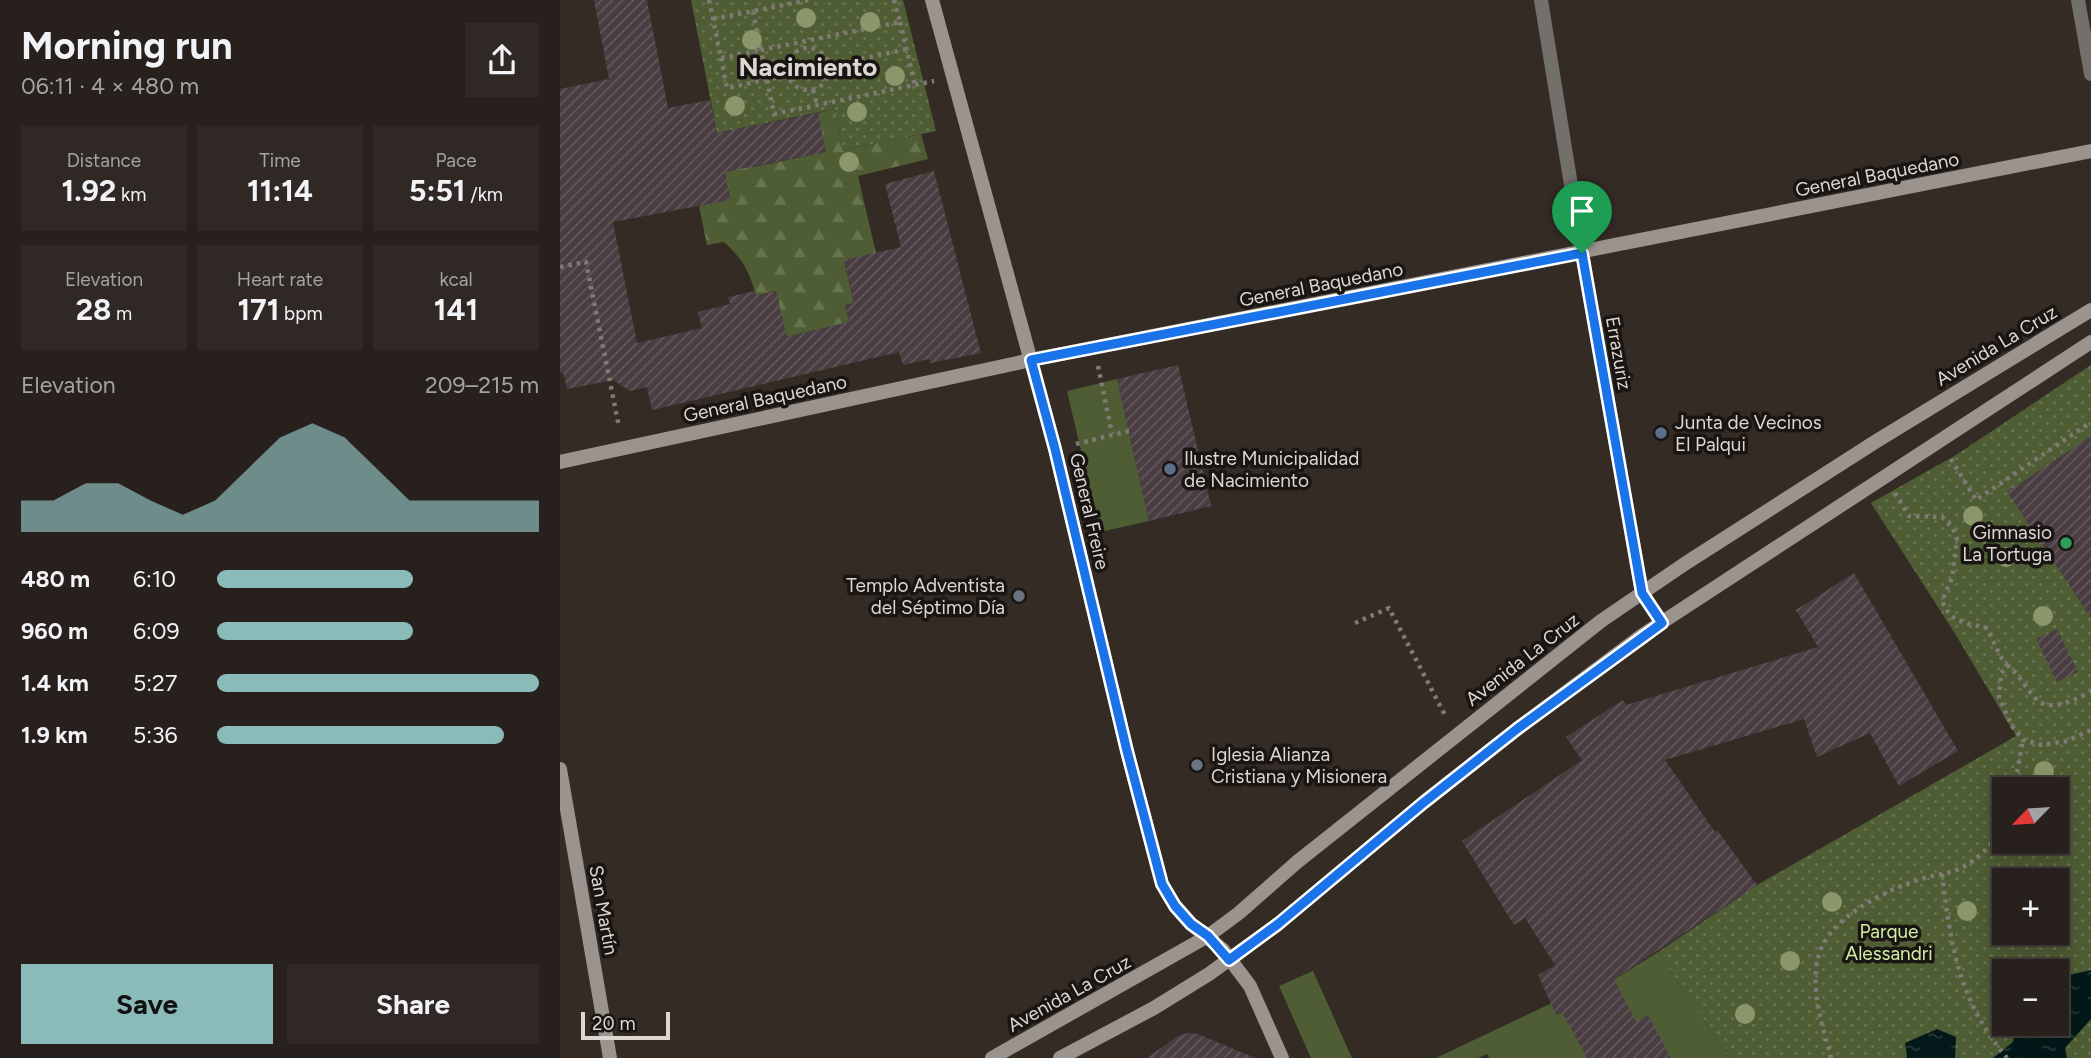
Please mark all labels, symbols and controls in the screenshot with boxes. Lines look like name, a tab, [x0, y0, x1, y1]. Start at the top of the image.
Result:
text: Morning run	[21, 23, 233, 69]
button: share	[465, 23, 539, 97]
district label: Nacimiento	[739, 51, 877, 83]
text: 06:11 · 4 × 480 m	[21, 72, 199, 100]
street label: General Baquedano	[1793, 147, 1961, 202]
text: Distance	[67, 149, 141, 172]
text: Time	[259, 149, 301, 172]
text: Pace	[435, 149, 477, 172]
text: 1.92	[62, 172, 116, 209]
text: 11:14	[247, 172, 313, 209]
text: 5:51	[409, 172, 466, 209]
pin	[1552, 181, 1612, 253]
text: km	[116, 183, 146, 206]
text: /km	[466, 183, 503, 206]
icon: arrive	[1563, 192, 1601, 230]
street label: General Baquedano	[1237, 257, 1405, 312]
text: Elevation	[65, 268, 143, 291]
text: Heart rate	[237, 268, 323, 291]
text: kcal	[439, 268, 473, 291]
text: 28	[76, 291, 111, 328]
text: 171	[237, 291, 279, 328]
text: 141	[434, 291, 478, 328]
street label: Avenida La Cruz	[1931, 300, 2061, 391]
text: m	[111, 302, 132, 325]
text: bpm	[279, 302, 323, 325]
street label: Errazuriz	[1601, 315, 1636, 391]
street label: General Baquedano	[681, 370, 849, 427]
text: Elevation	[21, 371, 116, 399]
text: 209–215 m	[425, 371, 539, 399]
place label: Junta de Vecinos El Palqui	[1675, 411, 1822, 456]
marker: Junta de Vecinos El Palqui	[1653, 425, 1669, 441]
place label: Ilustre Municipalidad de Nacimiento	[1184, 447, 1359, 492]
street label: General Freire	[1065, 451, 1114, 572]
marker: Ilustre Municipalidad de Nacimiento	[1162, 461, 1178, 477]
place label: Gimnasio La Tortuga	[1962, 521, 2052, 566]
marker: Gimnasio La Tortuga	[2058, 535, 2074, 551]
text: 480 m	[21, 565, 90, 593]
text: 6:10	[133, 565, 176, 593]
place label: Templo Adventista del Séptimo Día	[846, 574, 1005, 619]
marker: Templo Adventista del Séptimo Día	[1011, 588, 1027, 604]
street label: Avenida La Cruz	[1461, 608, 1584, 711]
text: 960 m	[21, 617, 88, 645]
text: 6:09	[133, 617, 180, 645]
text: 1.4 km	[21, 669, 89, 697]
text: 5:27	[133, 669, 177, 697]
text: 1.9 km	[21, 721, 88, 749]
text: 5:36	[133, 721, 178, 749]
place label: Iglesia Alianza Cristiana y Misionera	[1211, 743, 1387, 788]
marker: Iglesia Alianza Cristiana y Misionera	[1189, 757, 1205, 773]
north arrow	[1992, 777, 2068, 854]
map controls	[1992, 777, 2069, 1036]
street label: San Martín	[584, 863, 623, 957]
button: +	[1992, 868, 2069, 945]
park label: Parque Alessandri	[1845, 920, 1933, 965]
street label: Avenida La Cruz	[1004, 950, 1135, 1037]
button: −	[1992, 959, 2069, 1036]
button: Save	[21, 964, 273, 1044]
button: Share	[287, 964, 539, 1044]
scale bar	[581, 1009, 670, 1041]
text: 20 m	[592, 1012, 636, 1035]

